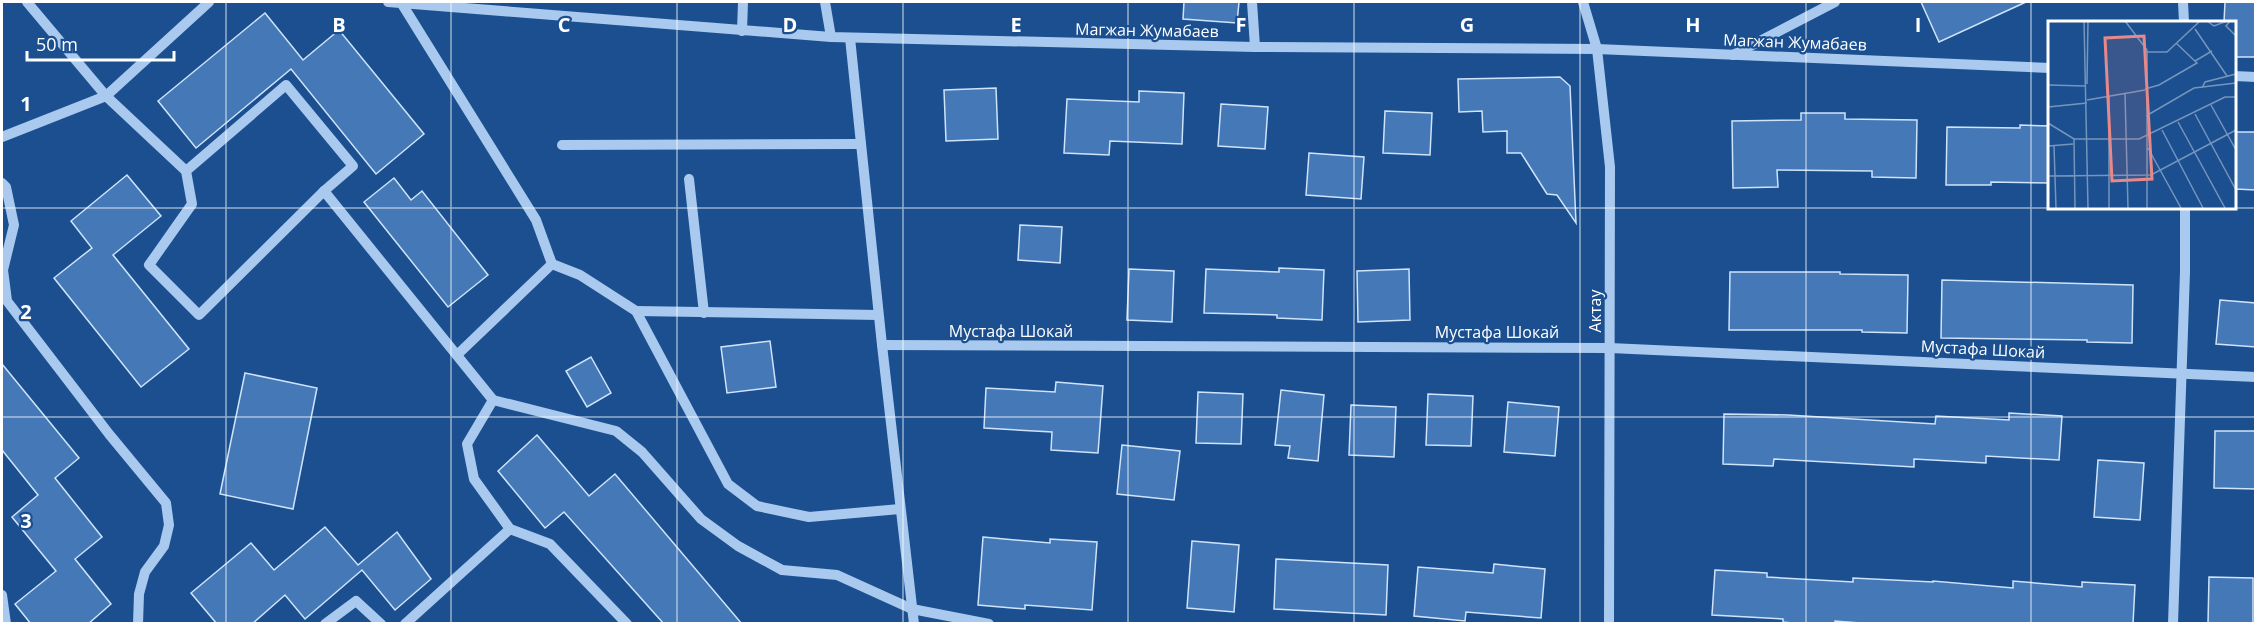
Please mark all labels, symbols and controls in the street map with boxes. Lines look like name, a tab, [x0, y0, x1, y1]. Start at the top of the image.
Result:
text: B	[332, 11, 346, 38]
text: C	[558, 11, 571, 38]
text: D	[783, 11, 797, 38]
text: E	[1010, 11, 1022, 38]
text: F	[1236, 11, 1246, 38]
text: G	[1460, 11, 1474, 38]
text: H	[1685, 11, 1701, 38]
text: I	[1915, 11, 1921, 38]
street label: Магжан Жумабаев	[1075, 18, 1219, 42]
inset map	[2048, 21, 2236, 208]
scale bar	[27, 24, 174, 62]
street label: Магжан Жумабаев	[1723, 28, 1867, 56]
text: 50 m	[36, 32, 78, 56]
text: 1	[20, 90, 32, 117]
street label: Актау	[1584, 289, 1606, 332]
text: 2	[20, 298, 32, 325]
street label: Мустафа Шокай	[949, 320, 1073, 342]
street label: Мустафа Шокай	[1435, 321, 1559, 343]
street label: Мустафа Шокай	[1920, 335, 2046, 363]
text: 3	[20, 507, 32, 534]

